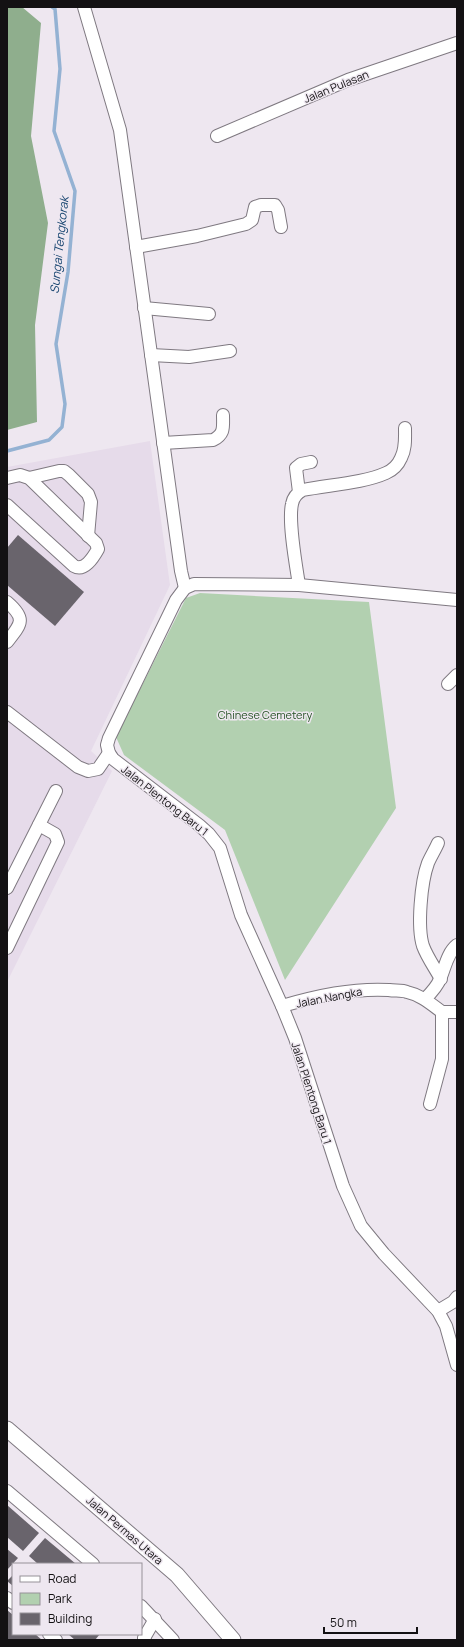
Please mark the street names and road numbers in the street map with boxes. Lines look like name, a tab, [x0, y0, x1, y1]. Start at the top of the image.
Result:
street label: Jalan Pulasan	[301, 66, 371, 106]
street label: Jalan Plentong Baru 1	[118, 761, 212, 839]
street label: Jalan Nangka	[295, 983, 363, 1011]
street label: Jalan Plentong Baru 1	[288, 1040, 336, 1146]
street label: Jalan Permas Utara	[83, 1492, 167, 1568]

